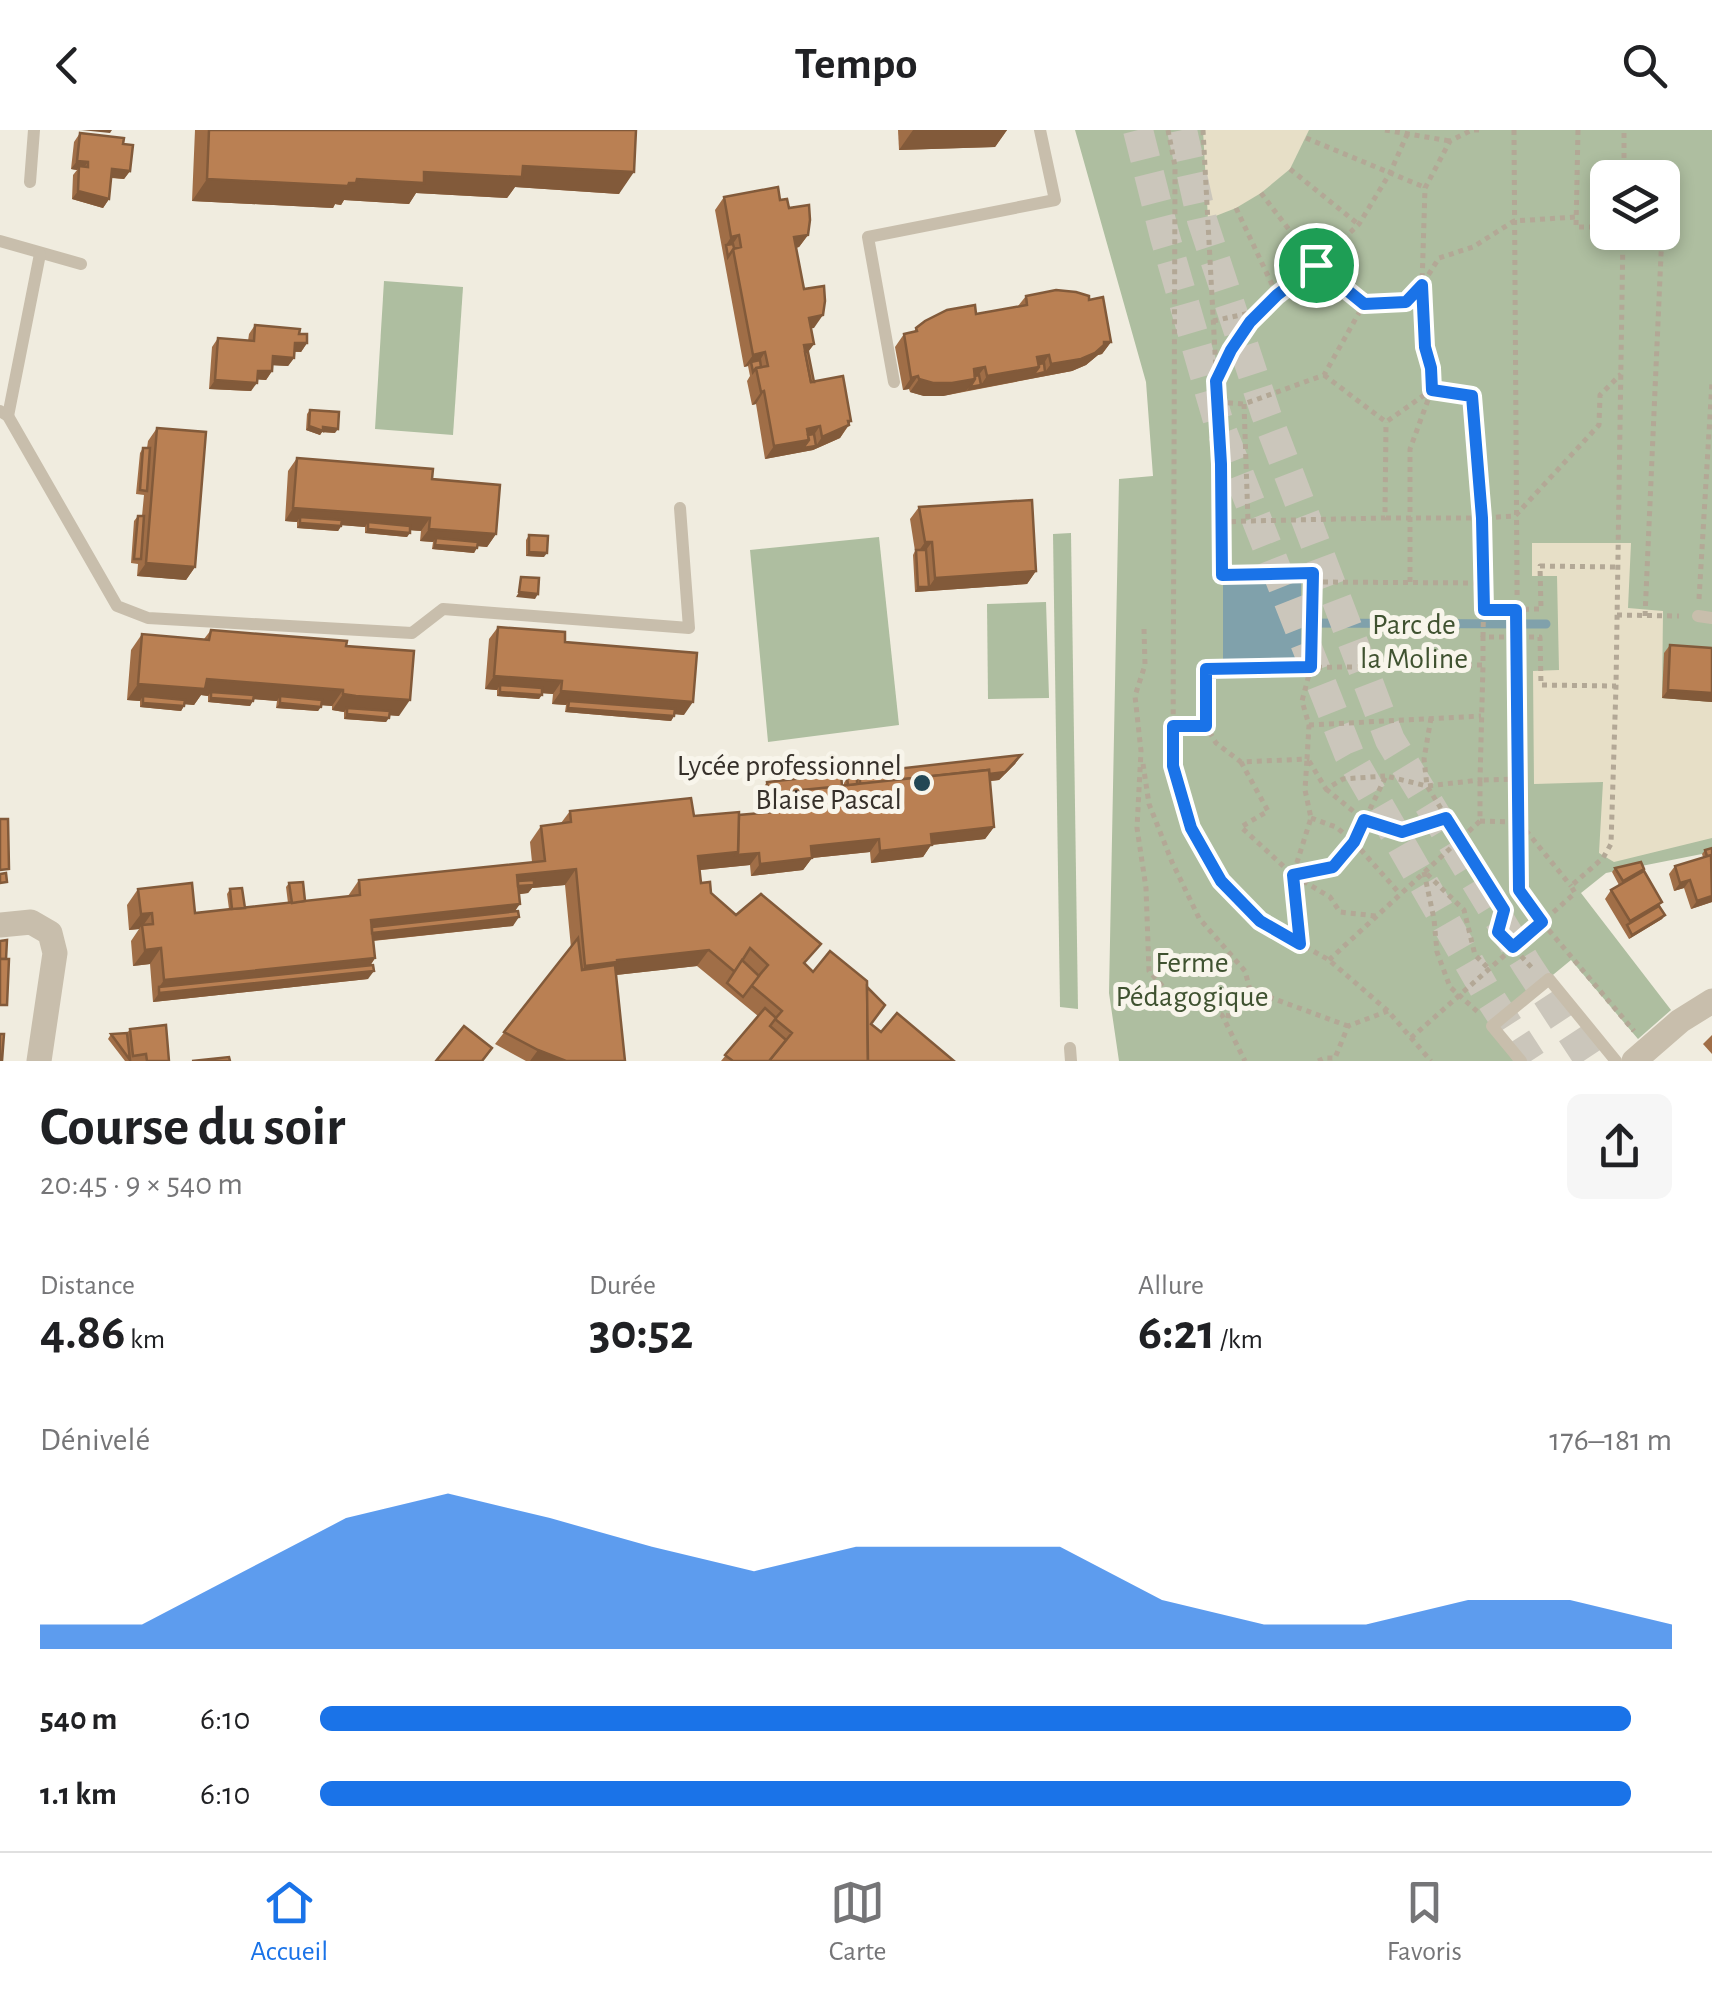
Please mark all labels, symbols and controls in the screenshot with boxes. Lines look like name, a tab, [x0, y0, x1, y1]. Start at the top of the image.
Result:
icon: back	[40, 38, 95, 93]
icon: search	[1617, 38, 1672, 93]
text: Tempo	[795, 42, 917, 87]
map controls	[1590, 160, 1680, 250]
button: layers	[1590, 160, 1680, 250]
pin	[1274, 223, 1359, 308]
icon: arrive	[1289, 238, 1344, 293]
park label: Parc de la Moline	[1360, 610, 1468, 674]
place label: Lycée professionnel Blaise Pascal	[677, 751, 902, 815]
marker: Lycée professionnel Blaise Pascal	[911, 772, 933, 794]
park label: Ferme Pédagogique	[1115, 948, 1269, 1012]
button: share	[1567, 1094, 1672, 1199]
text: Course du soir	[40, 1100, 345, 1155]
text: 20:45 · 9 × 540 m	[40, 1168, 243, 1200]
text: Distance	[40, 1272, 135, 1300]
text: Durée	[589, 1272, 656, 1300]
text: Allure	[1138, 1272, 1204, 1300]
text: 4.86	[40, 1308, 125, 1358]
text: 30:52	[589, 1308, 693, 1358]
text: 6:21	[1138, 1308, 1215, 1358]
text: km	[125, 1326, 165, 1354]
text: /km	[1215, 1326, 1263, 1354]
text: Dénivelé	[40, 1424, 150, 1456]
text: 176–181 m	[1549, 1424, 1672, 1456]
text: 540 m	[40, 1703, 117, 1735]
text: 6:10	[200, 1703, 250, 1735]
text: 1.1 km	[40, 1778, 117, 1810]
text: 6:10	[200, 1778, 250, 1810]
tab: Accueil	[250, 1875, 328, 1969]
tab: Carte	[829, 1875, 886, 1969]
tab: Favoris	[1387, 1875, 1462, 1969]

